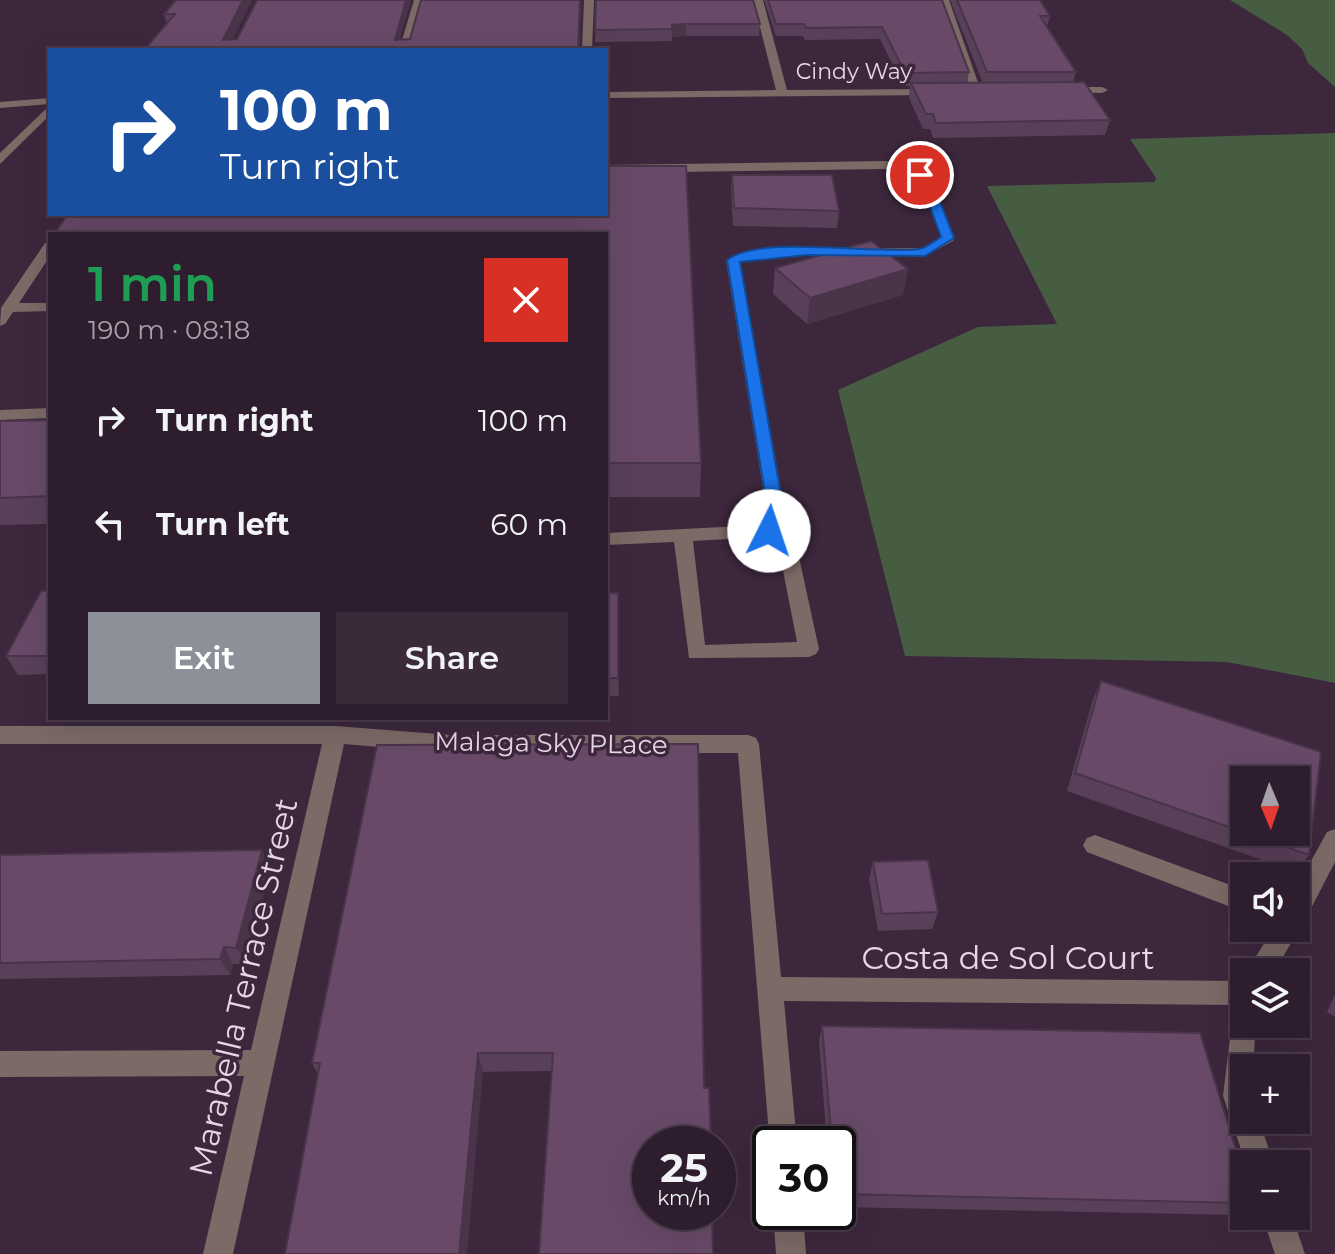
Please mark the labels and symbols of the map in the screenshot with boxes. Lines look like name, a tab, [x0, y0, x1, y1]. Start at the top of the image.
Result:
street label: Cindy Way	[796, 58, 912, 85]
pin	[886, 141, 954, 209]
position arrow	[727, 489, 811, 573]
street label: Malaga Sky PLace	[434, 725, 668, 761]
north arrow	[1230, 766, 1310, 846]
street label: Marabella Terrace Street	[181, 794, 305, 1180]
street label: Costa de Sol Court	[861, 938, 1155, 977]
speed limit sign: 30	[752, 1126, 856, 1230]

